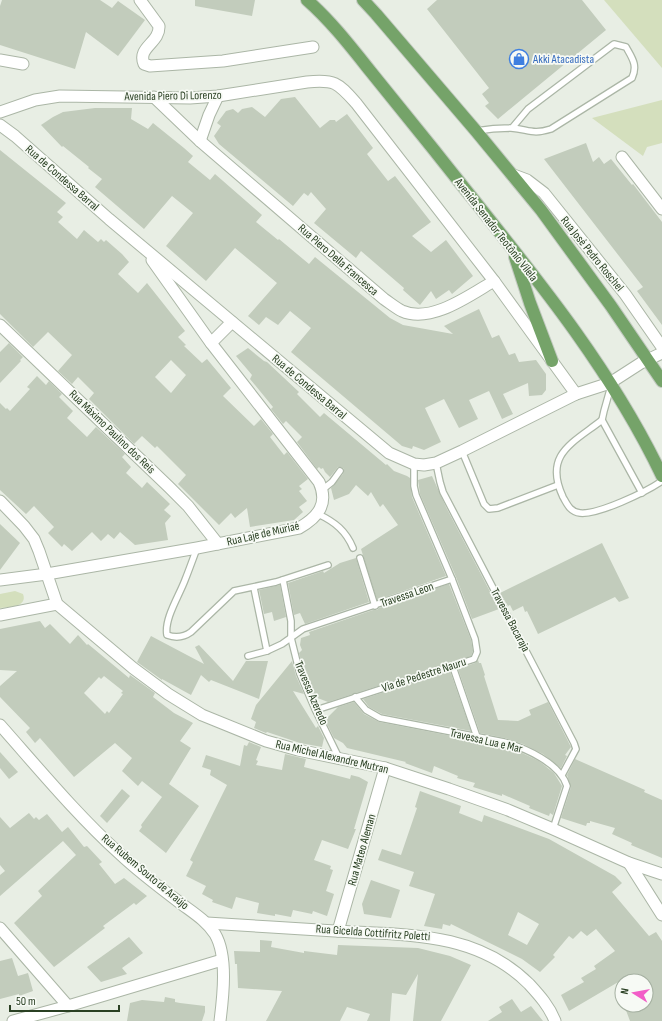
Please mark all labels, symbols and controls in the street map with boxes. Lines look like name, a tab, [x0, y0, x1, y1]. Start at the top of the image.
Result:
shop icon: Akki Atacadista	[508, 48, 530, 70]
place label: Akki Atacadista	[532, 52, 594, 67]
street label: Avenida Piero Di Lorenzo	[123, 88, 222, 104]
street label: Rua de Condessa Barral	[22, 142, 102, 214]
street label: Avenida Senador Teotônio Vilela	[451, 175, 541, 285]
street label: Rua José Pedro Roschel	[557, 213, 627, 295]
street label: Rua Piero Della Francesca	[295, 221, 382, 299]
street label: Rua de Condessa Barral	[269, 351, 349, 423]
street label: Rua Máximo Paulino dos Reis	[66, 387, 158, 477]
street label: Rua Laje de Muriaé	[225, 518, 301, 550]
street label: Travessa Leon	[378, 579, 436, 611]
street label: Travessa Bacaraja	[487, 586, 533, 655]
street label: Via de Pedestre Nauru	[380, 654, 468, 696]
street label: Travessa Azeredo	[291, 659, 331, 727]
street label: Travessa Lua e Mar	[448, 725, 524, 757]
street label: Rua Michel Alexandre Mutran	[274, 737, 390, 777]
street label: Rua Mateo Aleman	[345, 812, 379, 888]
street label: Rua Rubem Souto de Araújo	[98, 831, 192, 913]
street label: Rua Gicelda Cottifritz Poletti	[315, 922, 431, 944]
north arrow	[614, 973, 654, 1013]
scale bar	[10, 987, 119, 1013]
text: N	[618, 987, 632, 995]
text: 50 m	[16, 994, 36, 1009]

